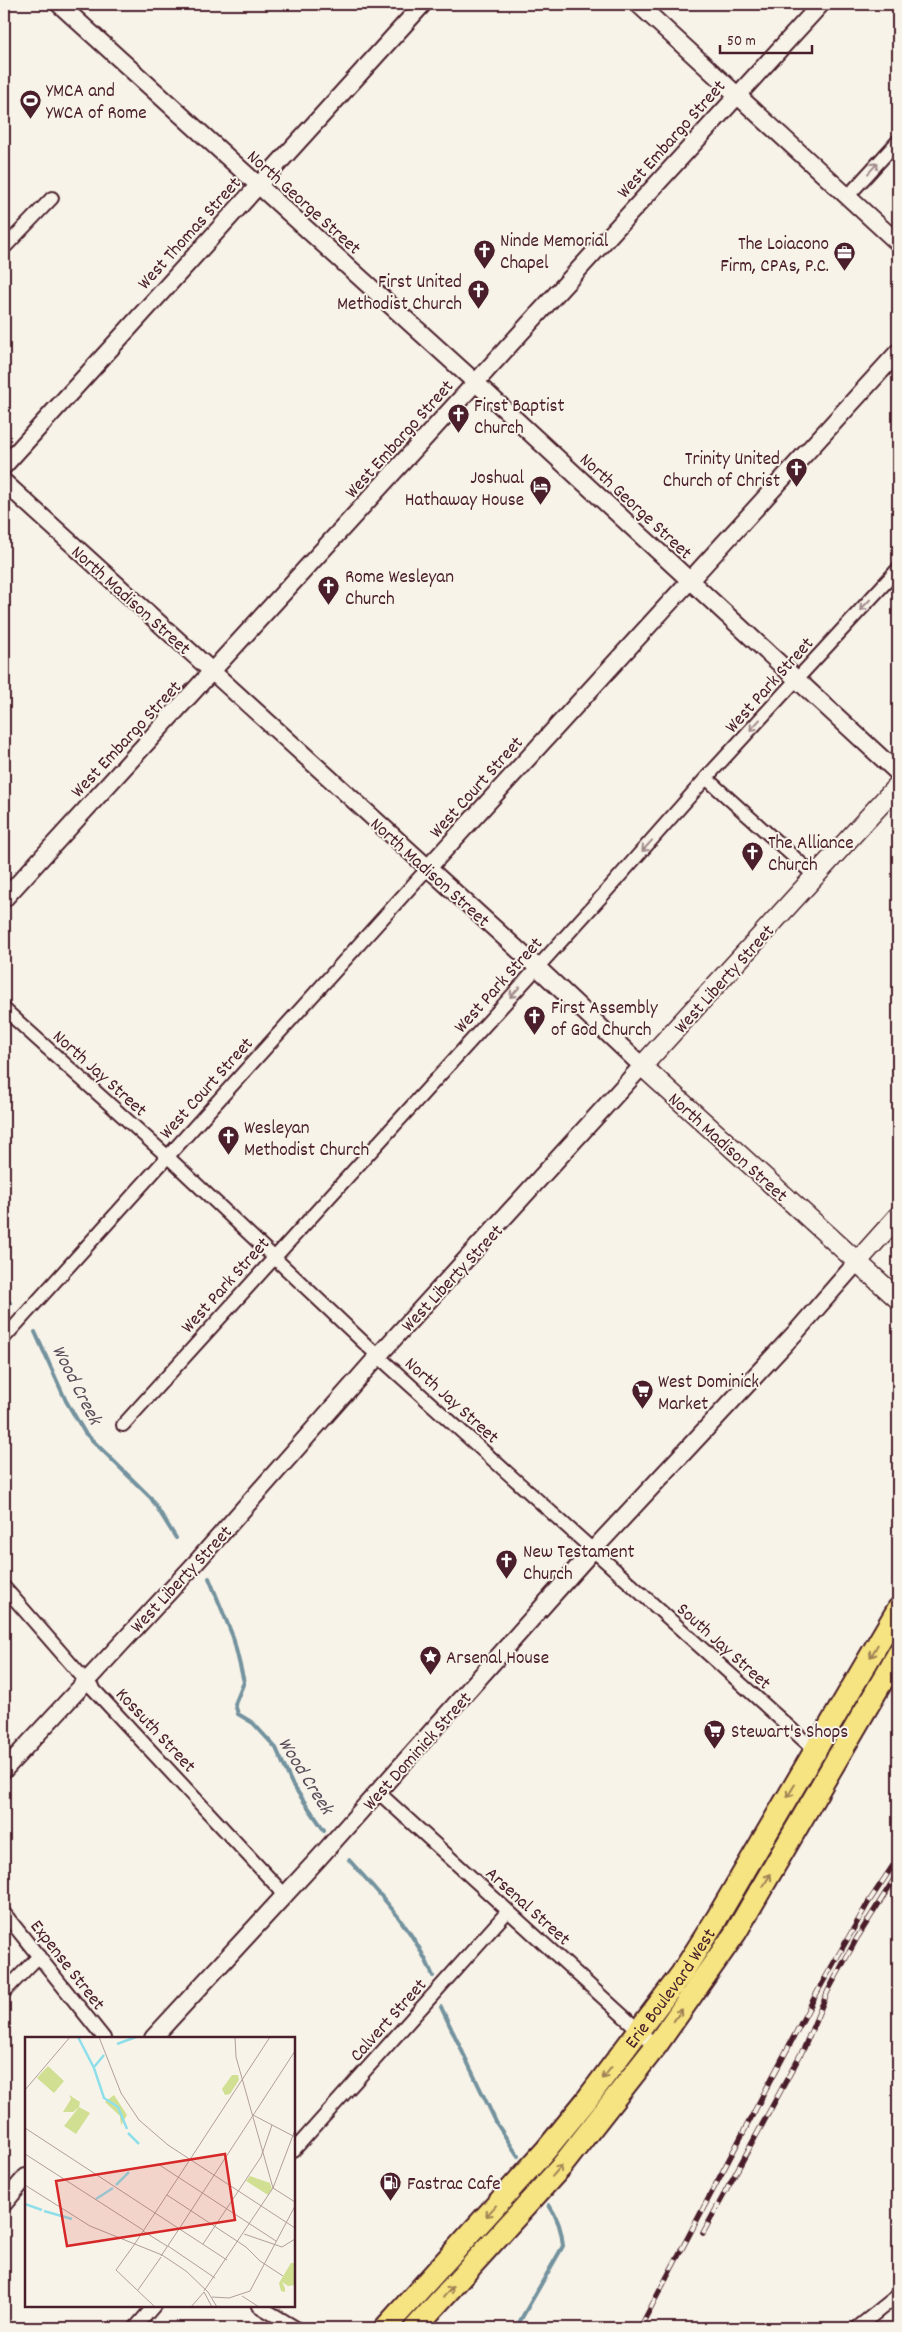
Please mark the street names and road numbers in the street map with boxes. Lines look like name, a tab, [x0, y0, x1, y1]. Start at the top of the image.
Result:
street label: West Embargo Street	[612, 75, 733, 206]
street label: North George Street	[240, 145, 366, 262]
street label: West Thomas Street	[132, 172, 249, 297]
street label: West Embargo Street	[340, 375, 461, 506]
street label: North George Street	[572, 448, 697, 567]
street label: North Madison Street	[64, 540, 196, 663]
street label: West Park Street	[720, 632, 821, 741]
street label: West Embargo Street	[66, 676, 189, 805]
street label: West Court Street	[424, 731, 531, 845]
street label: North Madison Street	[363, 812, 495, 935]
street label: West Liberty Street	[669, 920, 782, 1041]
street label: West Park Street	[449, 932, 550, 1041]
street label: North Jay Street	[45, 1025, 152, 1124]
street label: West Court Street	[154, 1032, 261, 1146]
street label: North Madison Street	[661, 1087, 793, 1210]
street label: West Liberty Street	[396, 1219, 511, 1339]
street label: West Park Street	[176, 1232, 277, 1341]
street label: North Jay Street	[397, 1352, 504, 1451]
street label: West Liberty Street	[125, 1520, 240, 1640]
street label: South Jay Street	[669, 1598, 776, 1697]
street label: Kossuth Street	[108, 1683, 201, 1780]
street label: West Dominick Street	[358, 1687, 479, 1818]
street label: Arsenal Street	[478, 1862, 575, 1953]
street label: Expense Street	[22, 1915, 110, 2017]
street label: Erie Boulevard West	[620, 1924, 724, 2055]
street label: Calvert Street	[345, 1974, 434, 2069]

